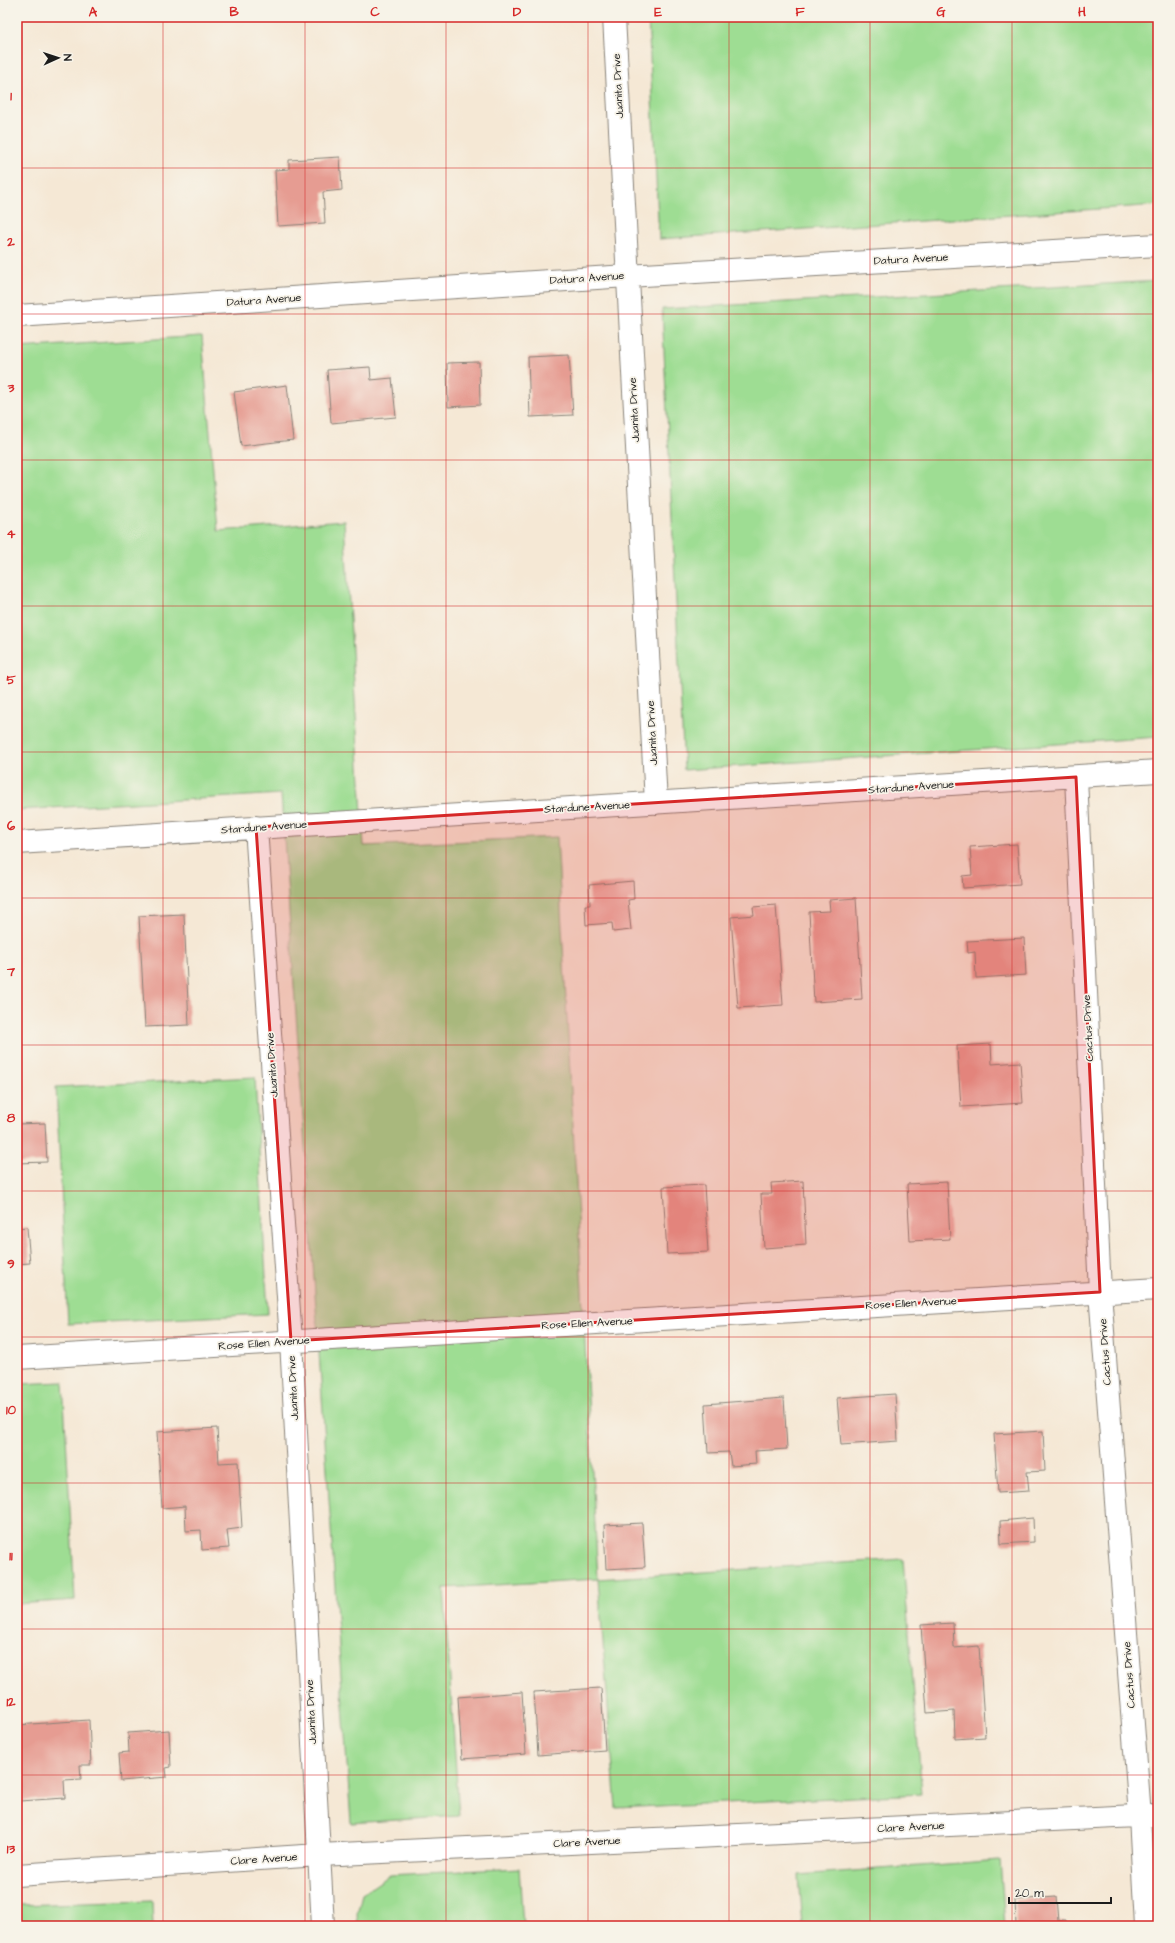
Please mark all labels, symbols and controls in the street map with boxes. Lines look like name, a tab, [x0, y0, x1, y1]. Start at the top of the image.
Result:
text: A	[89, 3, 98, 21]
text: B	[229, 3, 239, 21]
text: C	[370, 3, 380, 21]
text: D	[513, 3, 522, 21]
text: E	[654, 3, 662, 21]
text: F	[795, 3, 805, 21]
text: G	[936, 3, 946, 21]
text: H	[1078, 3, 1086, 21]
north arrow	[38, 38, 78, 78]
street label: Juanita Drive	[609, 53, 627, 119]
text: N	[60, 54, 75, 61]
text: 1	[10, 87, 12, 105]
text: 2	[6, 233, 15, 251]
street label: Datura Avenue	[873, 250, 949, 268]
street label: Datura Avenue	[549, 268, 625, 288]
street label: Datura Avenue	[226, 290, 302, 310]
street label: Juanita Drive	[625, 377, 643, 443]
text: 3	[7, 379, 15, 397]
text: 4	[7, 525, 16, 543]
text: 5	[6, 671, 16, 689]
street label: Juanita Drive	[643, 700, 661, 766]
street label: Stardune Avenue	[868, 777, 954, 797]
street label: Stardune Avenue	[544, 797, 630, 817]
text: 6	[7, 817, 16, 835]
street label: Stardune Avenue	[221, 817, 307, 837]
text: 7	[6, 963, 16, 981]
street label: Cactus Drive	[1079, 994, 1097, 1062]
street label: Juanita Drive	[262, 1032, 282, 1098]
text: 8	[7, 1109, 16, 1127]
text: 9	[7, 1255, 15, 1273]
street label: Rose Ellen Avenue	[865, 1293, 957, 1313]
street label: Rose Ellen Avenue	[541, 1313, 633, 1333]
street label: Cactus Drive	[1095, 1318, 1115, 1386]
street label: Rose Ellen Avenue	[218, 1332, 310, 1354]
street label: Juanita Drive	[284, 1355, 302, 1421]
text: 10	[6, 1401, 17, 1419]
text: 11	[9, 1547, 13, 1565]
street label: Cactus Drive	[1119, 1641, 1139, 1709]
street label: Juanita Drive	[302, 1679, 320, 1745]
text: 12	[6, 1693, 16, 1711]
street label: Clare Avenue	[877, 1818, 945, 1836]
street label: Clare Avenue	[553, 1833, 621, 1851]
text: 13	[7, 1840, 16, 1858]
street label: Clare Avenue	[230, 1849, 298, 1869]
scale bar	[1009, 1879, 1111, 1905]
text: 20 m	[1015, 1885, 1044, 1902]

